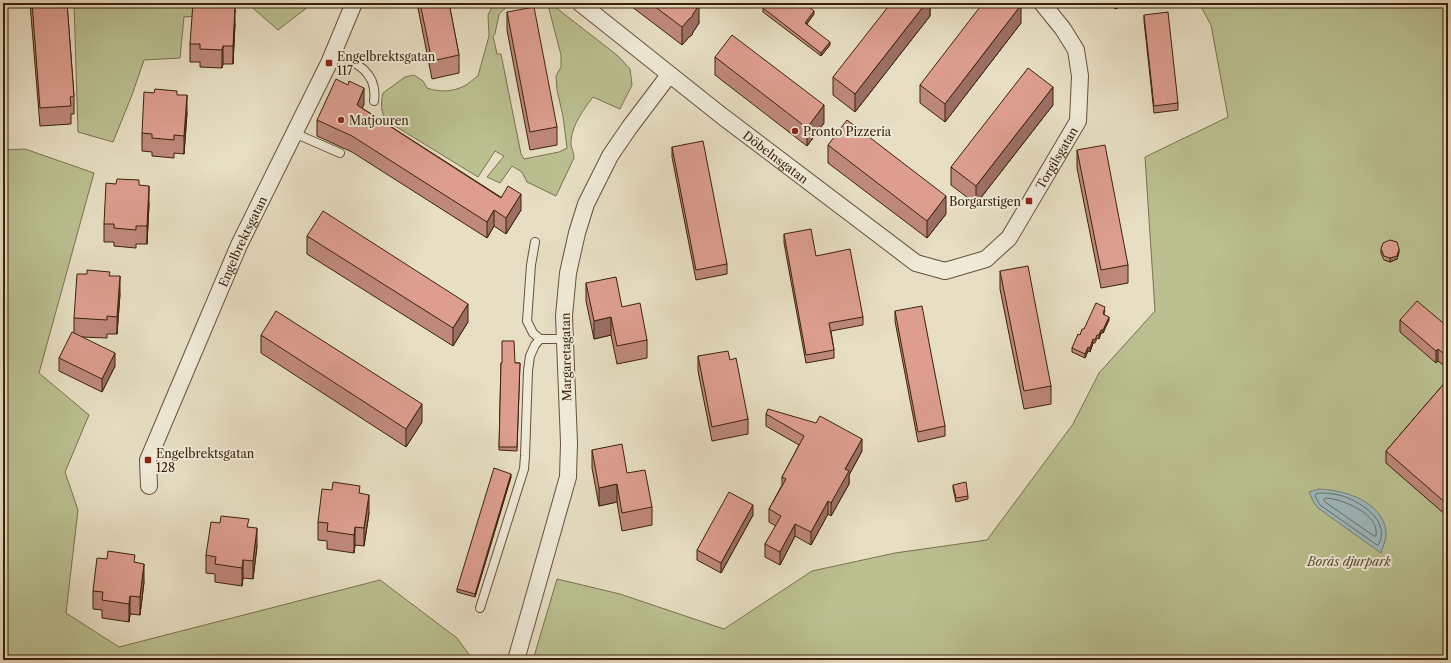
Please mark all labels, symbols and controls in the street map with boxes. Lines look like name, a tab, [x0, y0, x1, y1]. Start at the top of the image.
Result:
place label: Engelbrektsgatan 117	[337, 49, 436, 78]
marker: Engelbrektsgatan 117	[324, 58, 334, 68]
place label: Matjouren	[349, 113, 409, 128]
marker: Matjouren	[336, 115, 346, 125]
street label: Torgilsgatan	[1032, 123, 1081, 192]
place label: Pronto Pizzeria	[803, 124, 892, 139]
marker: Pronto Pizzeria	[790, 126, 800, 136]
street label: Döbelnsgatan	[740, 127, 812, 187]
street label: Engelbrektsgatan	[215, 193, 270, 289]
place label: Borgarstigen	[949, 194, 1021, 209]
marker: Borgarstigen	[1024, 196, 1034, 206]
street label: Margaretagatan	[558, 312, 574, 402]
place label: Engelbrektsgatan 128	[156, 446, 255, 475]
marker: Engelbrektsgatan 128	[143, 455, 153, 465]
park label: Borås djurpark	[1306, 554, 1391, 569]

